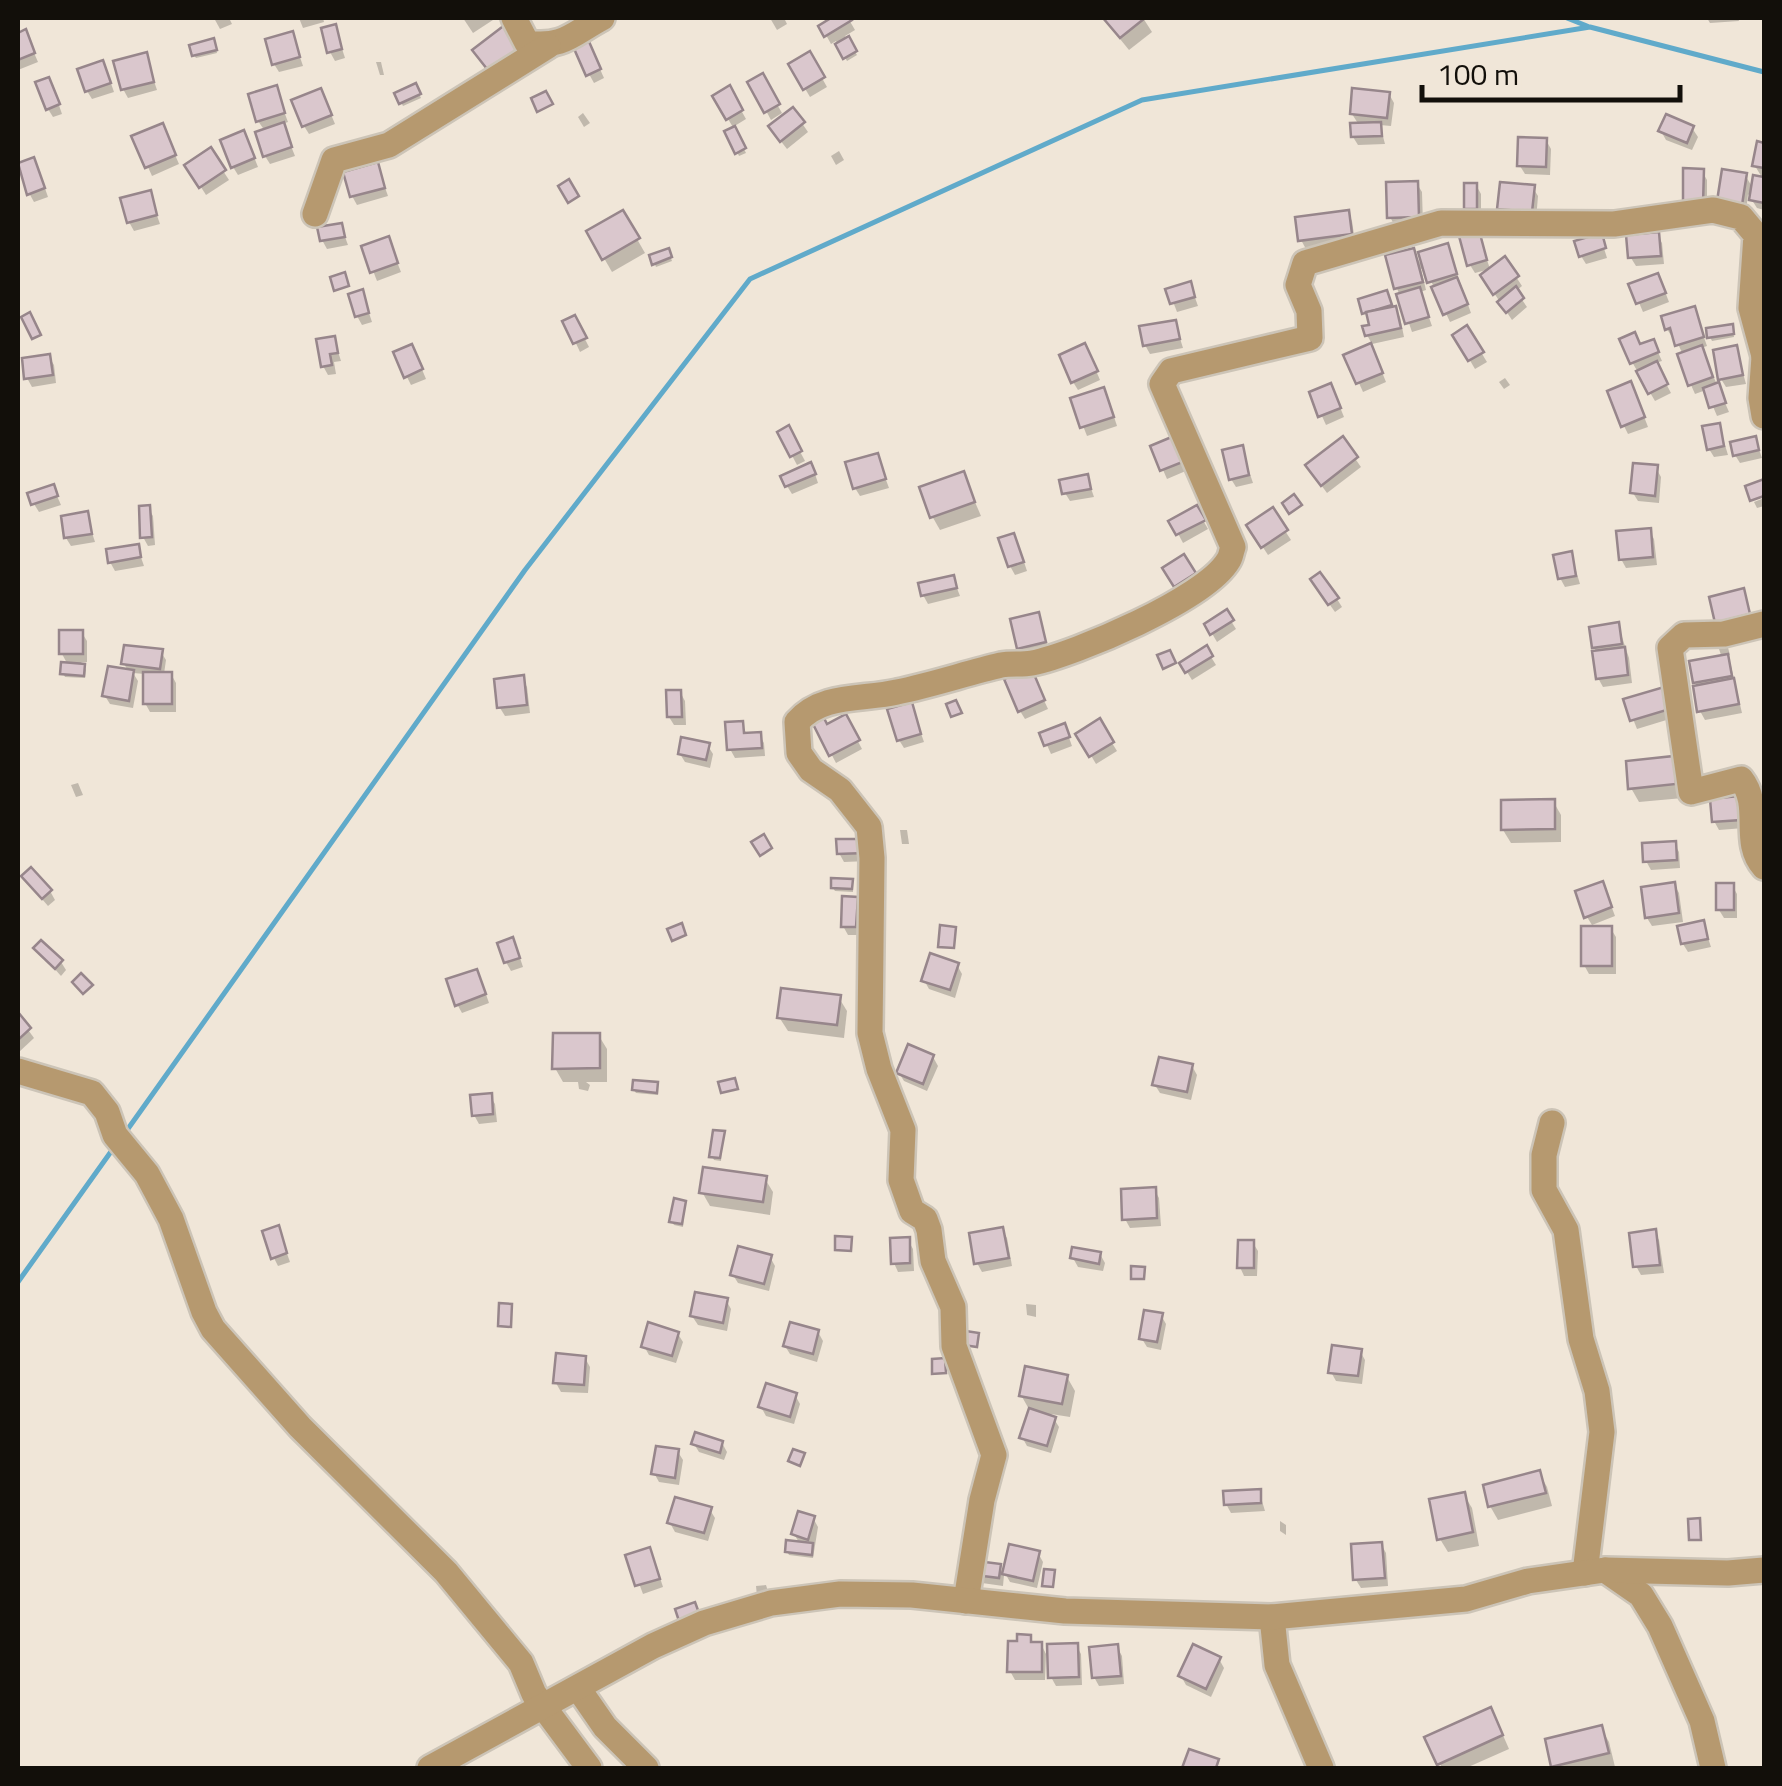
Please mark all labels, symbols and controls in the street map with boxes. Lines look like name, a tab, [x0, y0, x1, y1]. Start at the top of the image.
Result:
scale bar	[1422, 40, 1680, 102]
text: 100 m	[1437, 51, 1519, 97]

